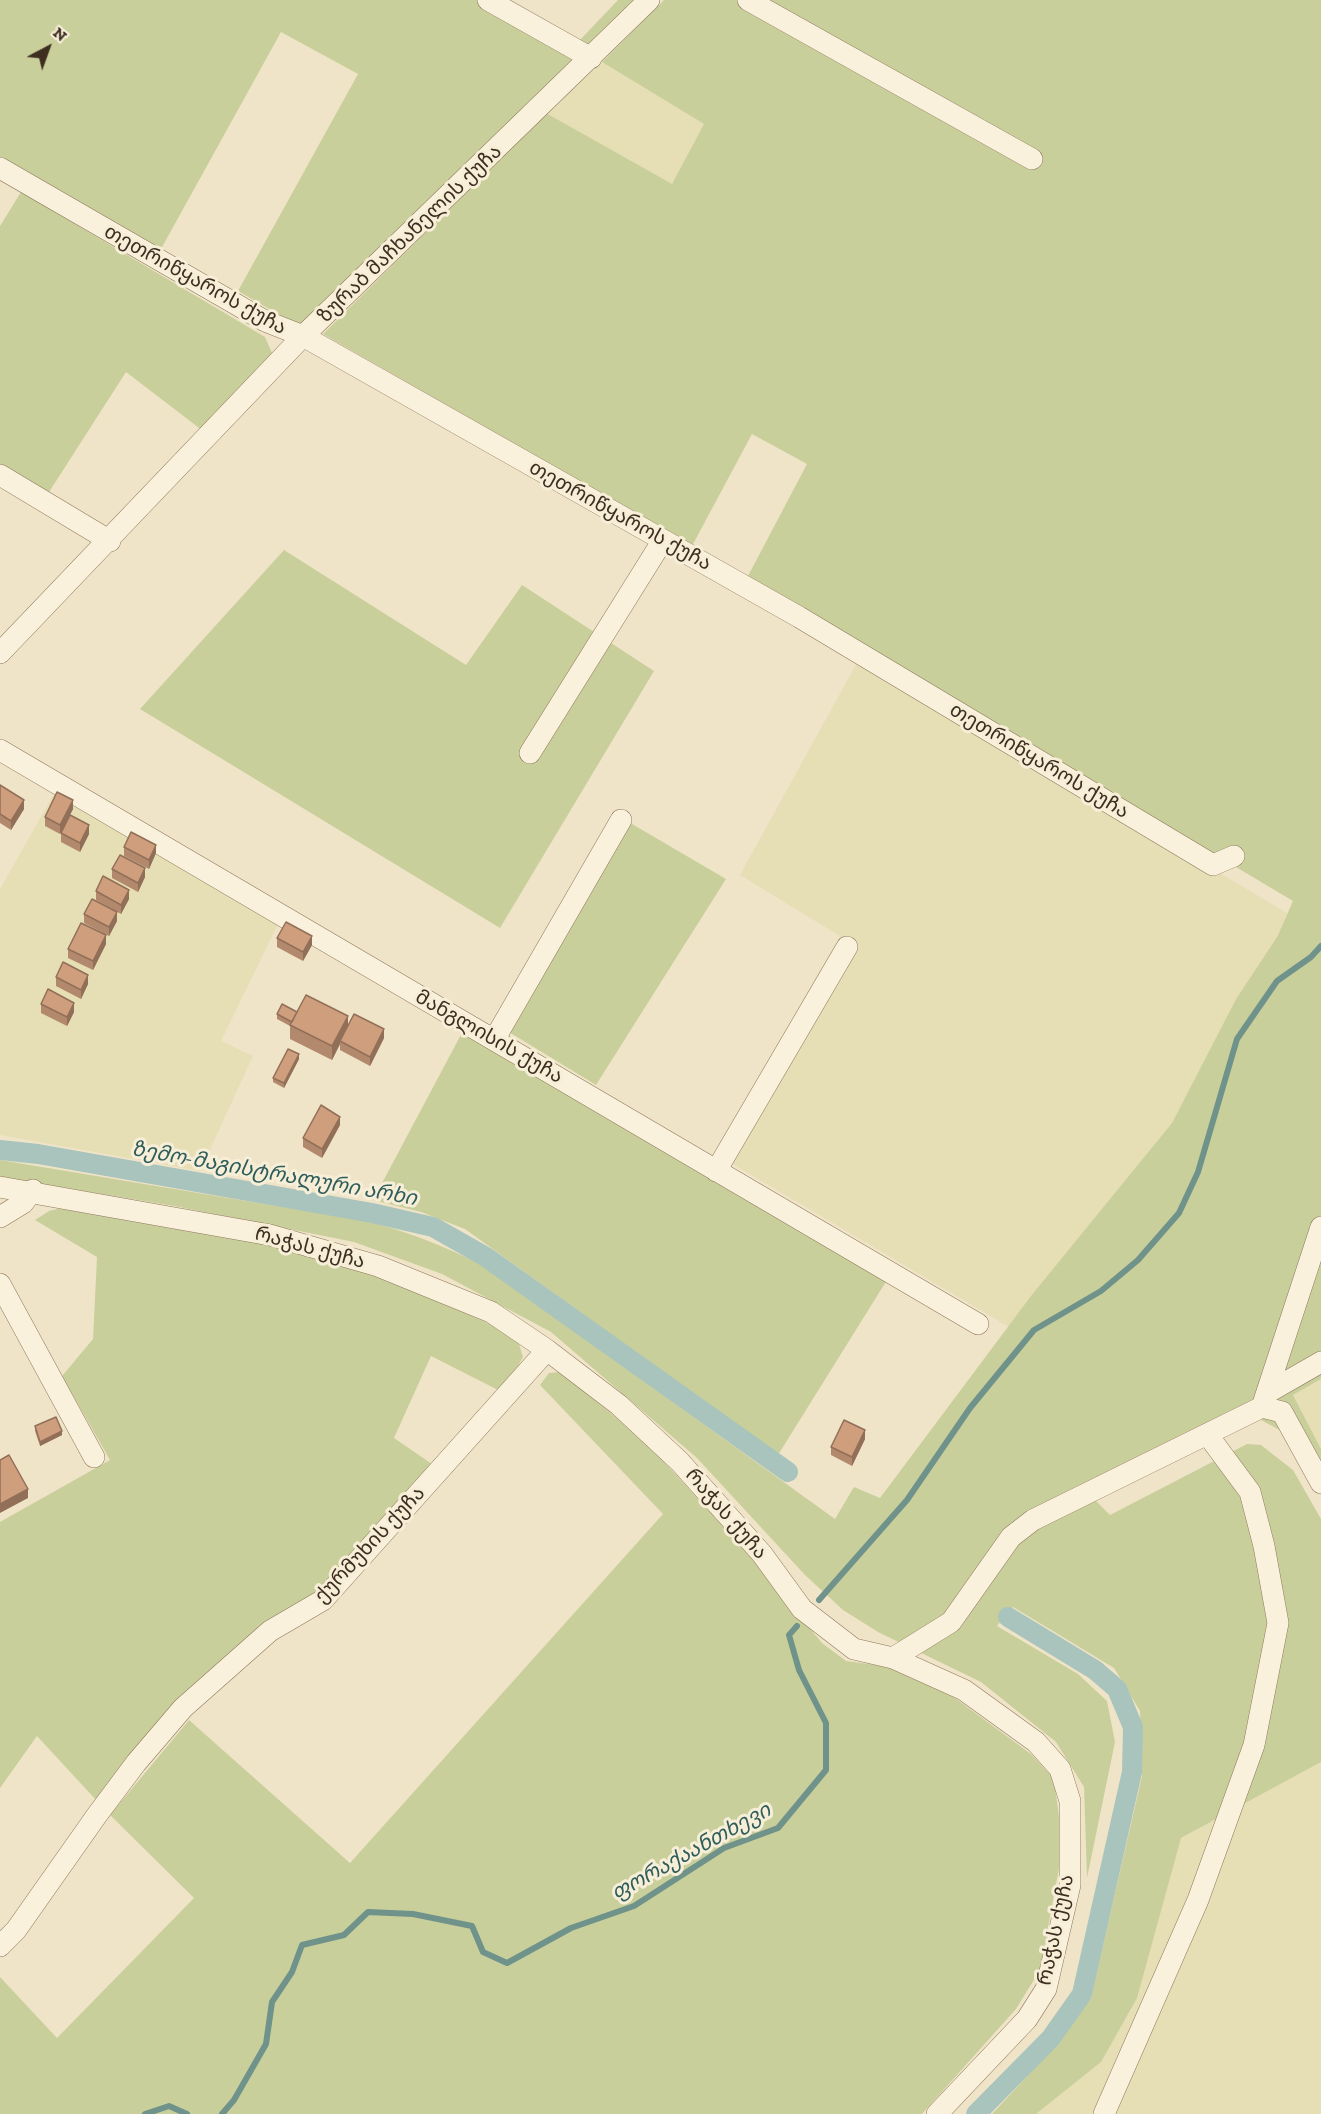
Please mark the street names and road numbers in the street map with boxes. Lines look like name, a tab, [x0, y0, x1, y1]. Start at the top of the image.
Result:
street label: ზურაბ მაჩხანელის ქუჩა	[313, 140, 507, 328]
street label: თეთრიწყაროს ქუჩა	[100, 220, 290, 340]
street label: თეთრიწყაროს ქუჩა	[525, 456, 715, 576]
street label: თეთრიწყაროს ქუჩა	[945, 698, 1133, 824]
street label: მანგლისის ქუჩა	[411, 985, 567, 1089]
street label: რაჭას ქუჩა	[252, 1222, 368, 1274]
street label: რაჭას ქუჩა	[680, 1464, 772, 1564]
street label: ქურმუხის ქუჩა	[310, 1482, 430, 1608]
street label: რაჭას ქუჩა	[1033, 1872, 1079, 1988]

